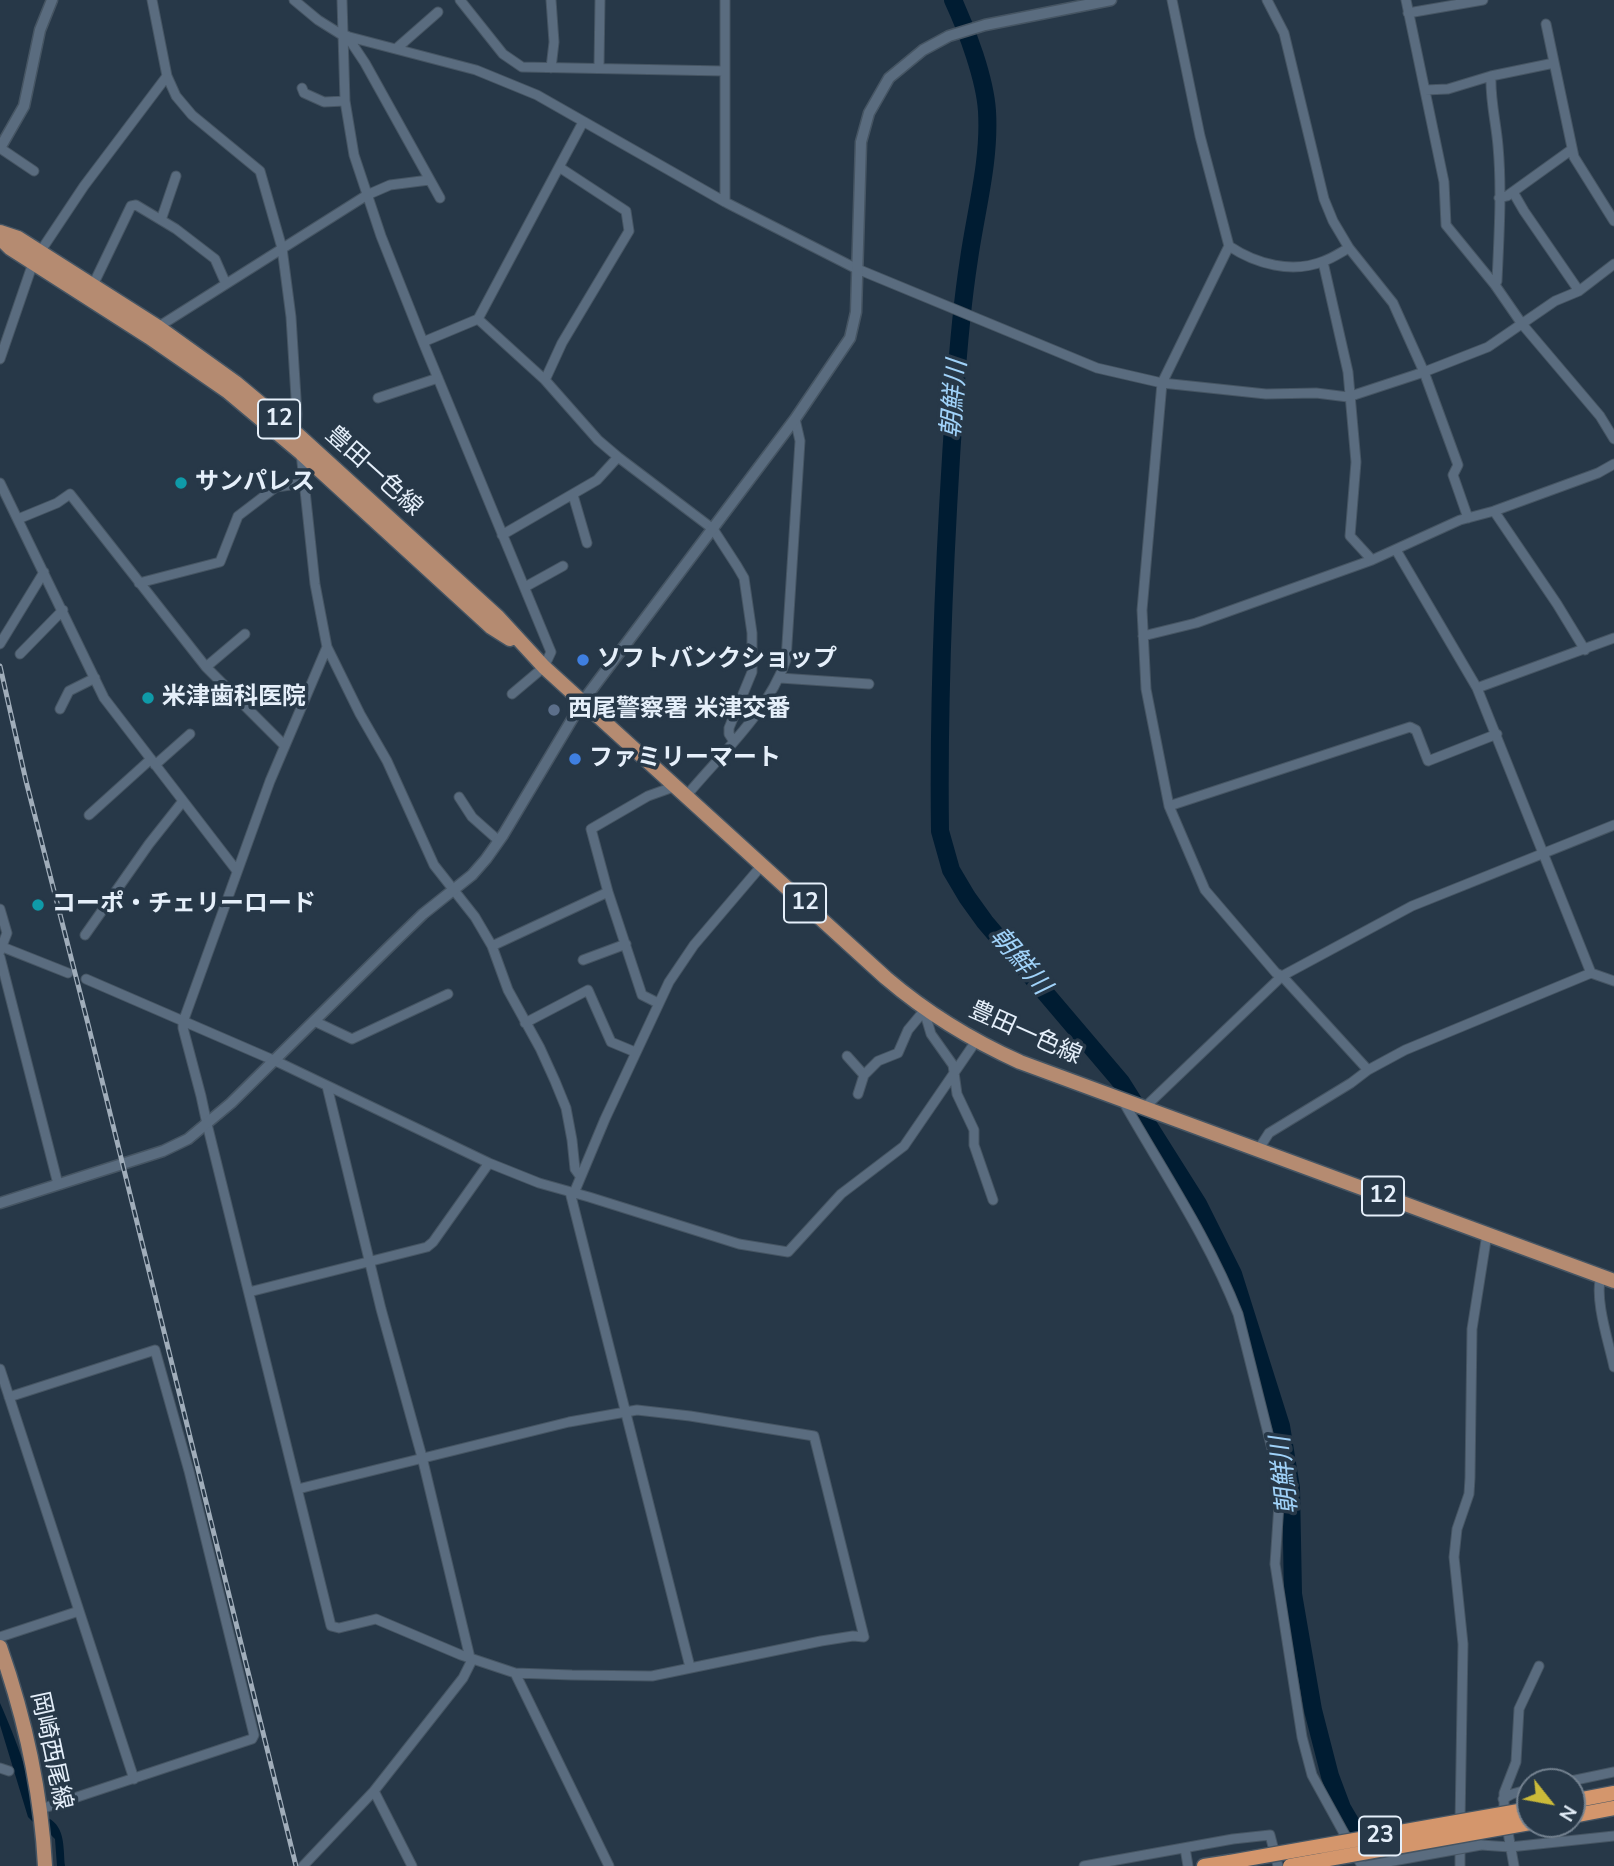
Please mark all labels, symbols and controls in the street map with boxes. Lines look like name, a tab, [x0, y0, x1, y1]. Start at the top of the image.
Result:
water label: 朝鮮川	[937, 359, 975, 439]
road number: 12	[258, 400, 300, 438]
street label: 豊田一色線	[319, 421, 427, 523]
place label: サンパレス	[195, 469, 315, 497]
marker: サンパレス	[173, 475, 189, 491]
place label: ソフトバンクショップ	[597, 646, 837, 674]
marker: ソフトバンクショップ	[575, 652, 591, 668]
place label: 米津歯科医院	[162, 684, 306, 712]
marker: 米津歯科医院	[140, 690, 156, 706]
place label: 西尾警察署 米津交番	[568, 696, 790, 724]
marker: 西尾警察署 米津交番	[546, 702, 562, 718]
place label: ファミリーマート	[589, 745, 781, 773]
marker: ファミリーマート	[567, 751, 583, 767]
road number: 12	[784, 884, 826, 922]
place label: コーポ・チェリーロード	[52, 891, 316, 919]
marker: コーポ・チェリーロード	[30, 897, 46, 913]
water label: 朝鮮川	[982, 922, 1056, 1002]
street label: 豊田一色線	[964, 996, 1086, 1072]
road number: 12	[1362, 1176, 1404, 1216]
water label: 朝鮮川	[1266, 1435, 1306, 1515]
street label: 岡崎西尾線	[23, 1689, 77, 1813]
north arrow	[1516, 1768, 1586, 1838]
text: N	[1552, 1800, 1582, 1826]
road number: 23	[1359, 1816, 1401, 1856]

